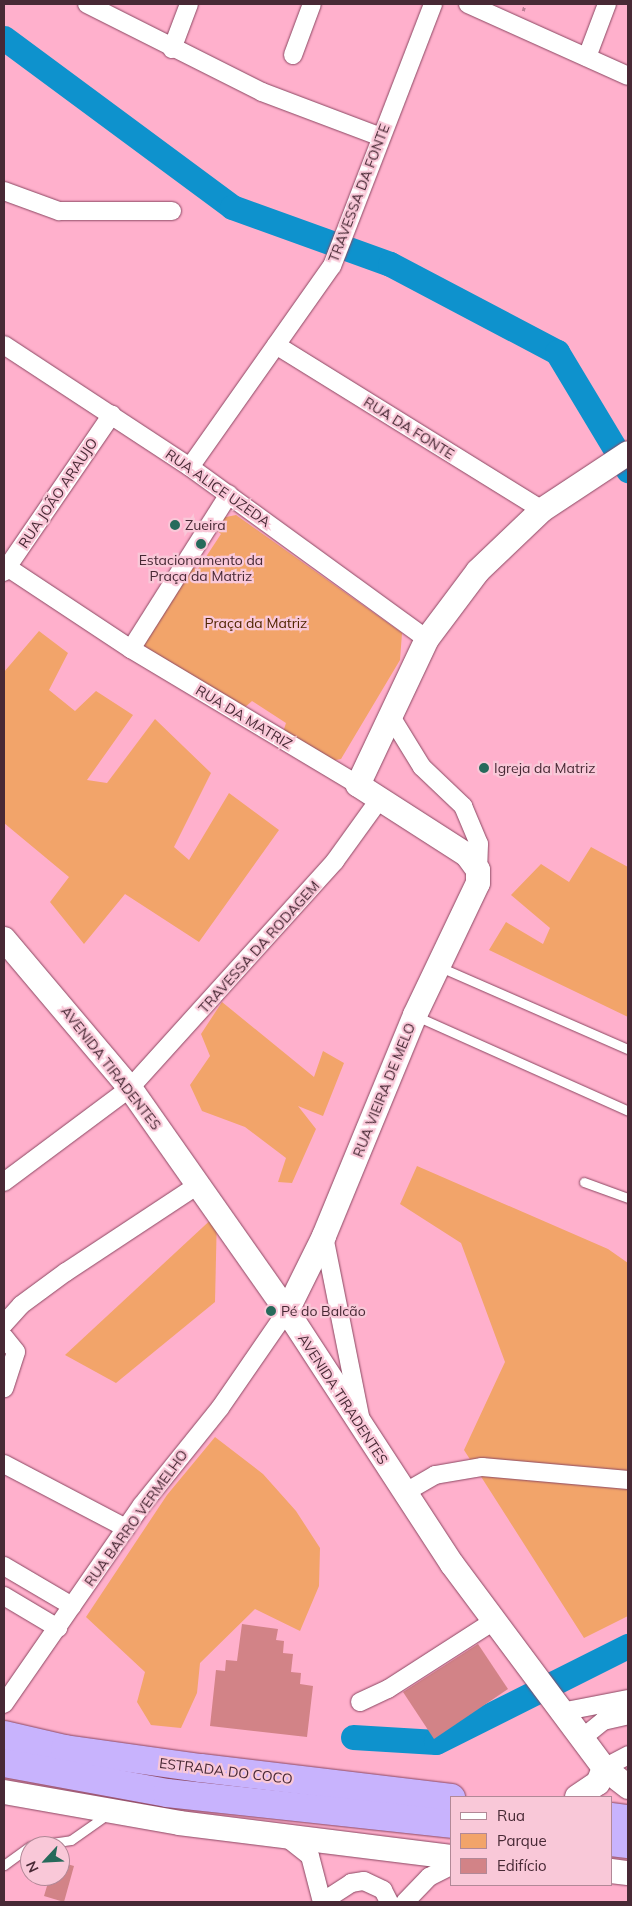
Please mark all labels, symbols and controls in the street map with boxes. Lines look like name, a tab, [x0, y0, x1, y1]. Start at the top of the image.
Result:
street label: TRAVESSA DA FONTE	[325, 122, 393, 264]
street label: RUA DA FONTE	[361, 393, 457, 463]
street label: RUA JOÃO ARAUJO	[15, 435, 101, 551]
street label: RUA ALICE UZEDA	[162, 446, 274, 530]
place label: Zueira	[185, 517, 226, 533]
marker: Zueira	[169, 519, 181, 531]
marker: Estacionamento da Praça da Matriz	[195, 538, 207, 550]
place label: Estacionamento da Praça da Matriz	[139, 552, 263, 584]
park label: Praça da Matriz	[205, 615, 307, 631]
street label: RUA DA MATRIZ	[193, 682, 295, 752]
place label: Igreja da Matriz	[494, 760, 596, 776]
marker: Igreja da Matriz	[478, 762, 490, 774]
street label: TRAVESSA DA RODAGEM	[195, 877, 323, 1017]
street label: AVENIDA TIRADENTES	[58, 1003, 164, 1133]
street label: RUA VIEIRA DE MELO	[349, 1021, 419, 1159]
place label: Pé do Balcão	[281, 1303, 366, 1319]
marker: Pé do Balcão	[265, 1305, 277, 1317]
street label: AVENIDA TIRADENTES	[295, 1331, 391, 1467]
street label: RUA BARRO VERMELHO	[81, 1447, 191, 1589]
street label: ESTRADA DO COCO	[158, 1754, 294, 1788]
legend	[450, 1796, 612, 1886]
text: Rua	[497, 1806, 525, 1825]
text: Parque	[497, 1831, 547, 1850]
north arrow	[20, 1836, 70, 1886]
text: Edifício	[497, 1856, 547, 1875]
text: N	[22, 1858, 43, 1876]

